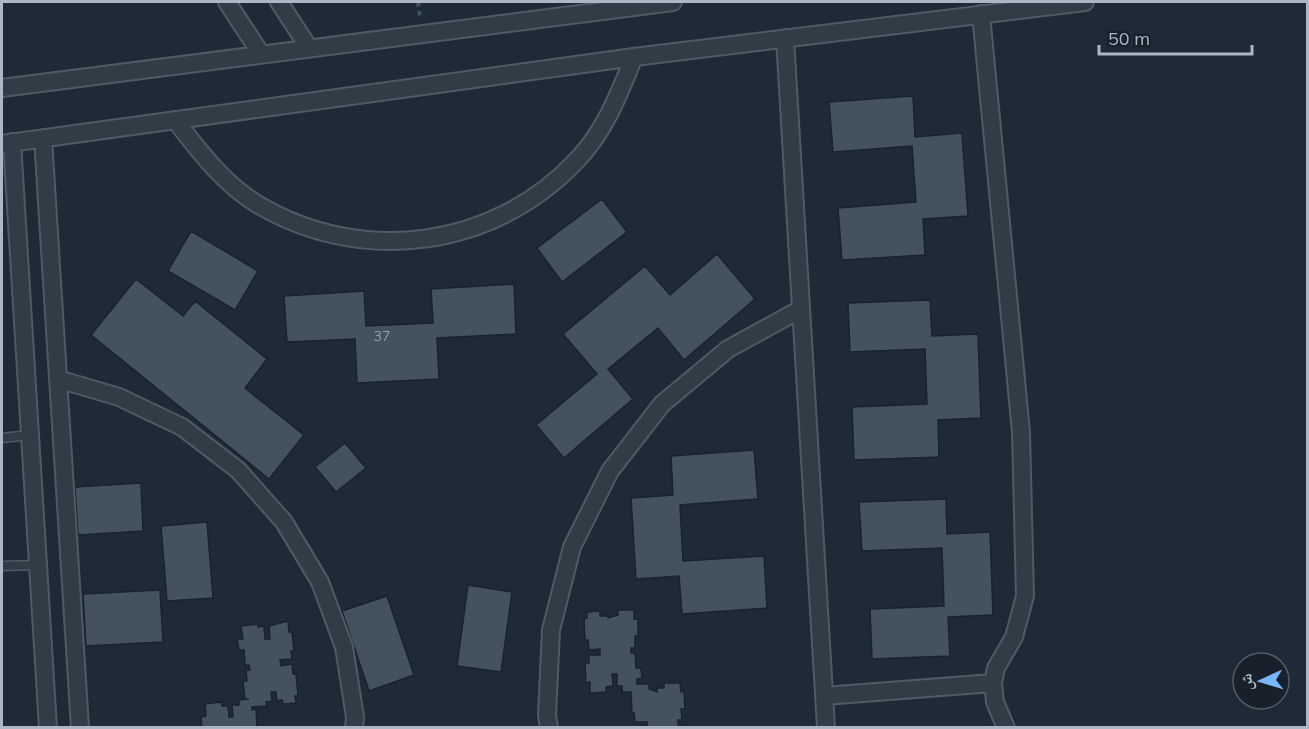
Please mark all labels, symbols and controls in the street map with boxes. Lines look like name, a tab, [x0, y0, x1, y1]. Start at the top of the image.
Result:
scale bar	[1099, 18, 1252, 56]
text: 50 m	[1108, 27, 1150, 50]
house number: 37	[374, 327, 390, 345]
north arrow	[1231, 651, 1291, 711]
text: ش	[1235, 673, 1257, 691]

